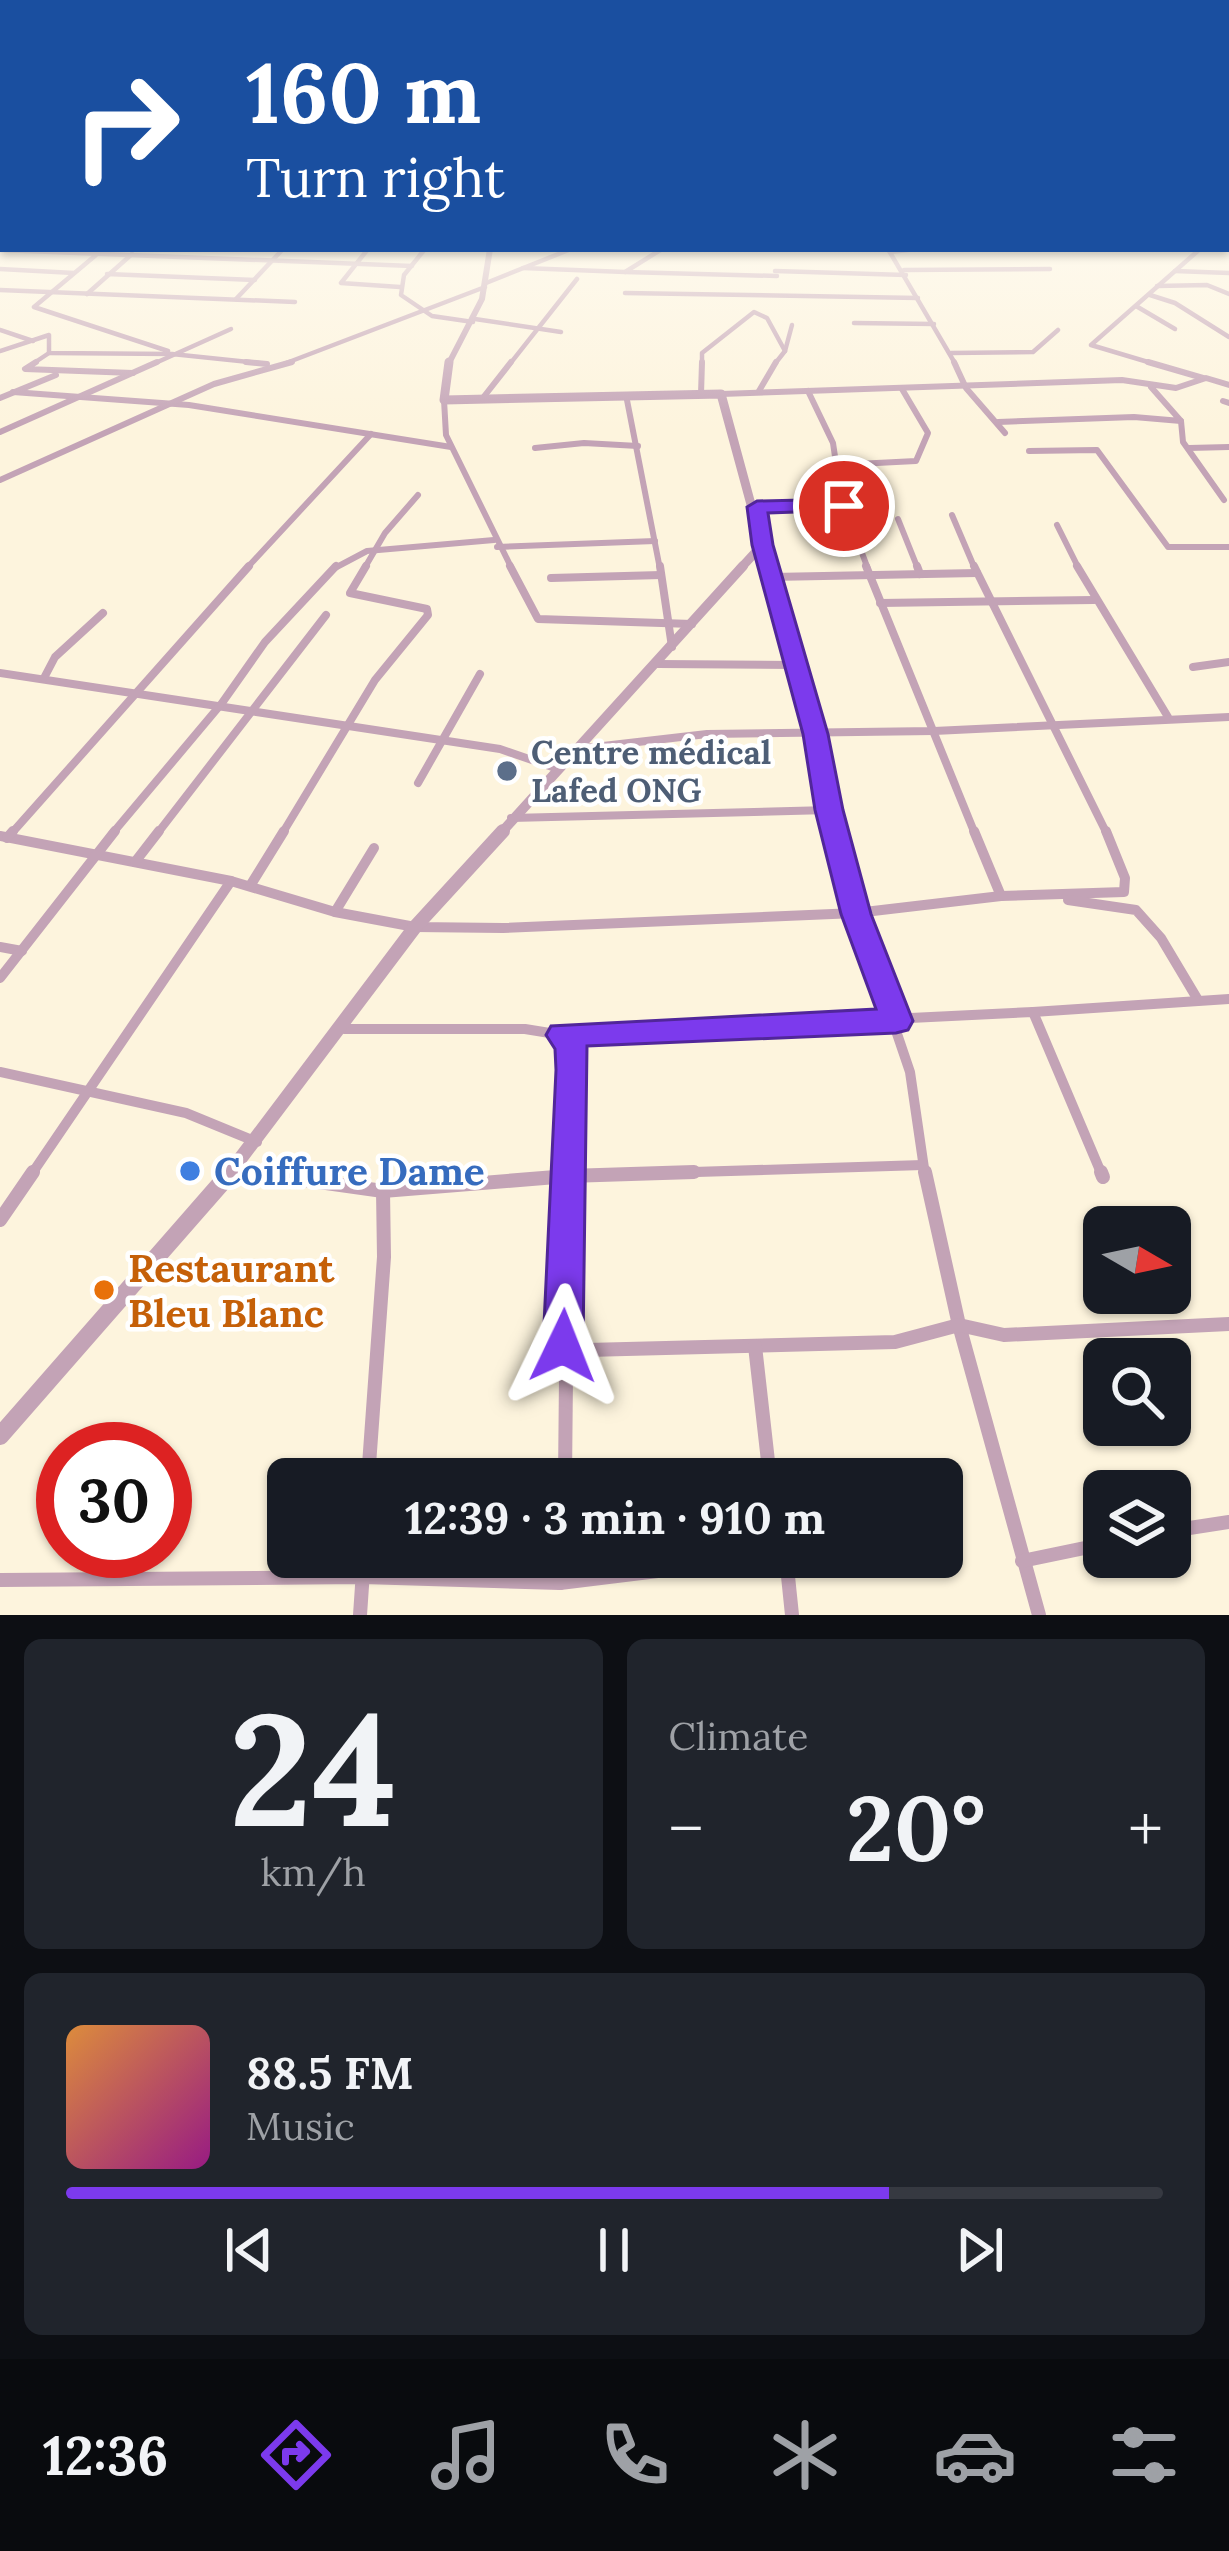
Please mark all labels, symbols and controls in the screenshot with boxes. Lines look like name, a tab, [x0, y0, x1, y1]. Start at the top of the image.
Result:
text: 160 m	[246, 38, 481, 146]
icon: right	[48, 48, 204, 204]
text: Turn right	[246, 143, 505, 212]
pin	[793, 455, 895, 557]
icon: arrive	[811, 473, 877, 539]
place label: Centre médical Lafed ONG	[531, 731, 771, 811]
marker: Centre médical Lafed ONG	[494, 758, 520, 784]
place label: Coiffure Dame	[214, 1146, 485, 1196]
marker: Coiffure Dame	[177, 1158, 203, 1184]
north arrow	[1083, 1206, 1191, 1314]
map controls	[1083, 1206, 1191, 1578]
place label: Restaurant Bleu Blanc	[128, 1243, 335, 1338]
marker: Restaurant Bleu Blanc	[91, 1277, 117, 1303]
position arrow	[500, 1283, 626, 1409]
button: search	[1083, 1338, 1191, 1446]
speed limit sign: 30	[36, 1422, 192, 1578]
button: layers	[1083, 1470, 1191, 1578]
text: 12:39 · 3 min · 910 m	[405, 1489, 825, 1546]
text: 24	[229, 1669, 397, 1869]
text: Climate	[669, 1711, 808, 1761]
text: 20°	[846, 1770, 986, 1886]
text: −	[669, 1786, 703, 1870]
text: +	[1128, 1786, 1163, 1870]
text: km/h	[261, 1847, 366, 1897]
text: 88.5 FM	[246, 2044, 414, 2101]
text: Music	[246, 2101, 355, 2151]
icon: previous	[216, 2217, 282, 2283]
icon: pause	[581, 2217, 647, 2283]
icon: next	[947, 2217, 1013, 2283]
icon: directions	[254, 2413, 338, 2497]
icon: music	[424, 2413, 508, 2497]
icon: phone	[593, 2413, 677, 2497]
icon: climate	[763, 2413, 847, 2497]
icon: car	[933, 2413, 1017, 2497]
icon: filters	[1102, 2413, 1186, 2497]
text: 12:36	[43, 2421, 168, 2490]

